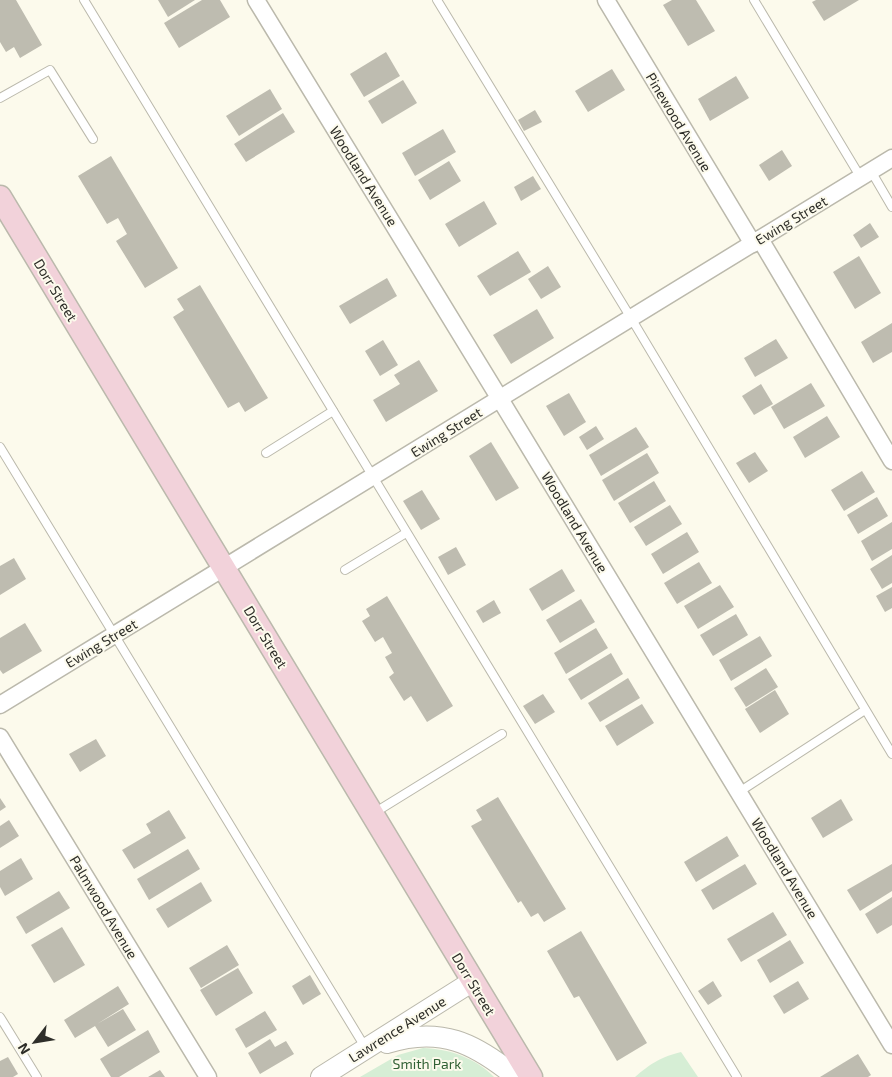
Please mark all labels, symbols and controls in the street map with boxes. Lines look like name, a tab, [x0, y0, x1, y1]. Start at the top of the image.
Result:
street label: Pinewood Avenue	[643, 69, 715, 175]
street label: Woodland Avenue	[326, 123, 402, 229]
street label: Ewing Street	[752, 192, 830, 248]
street label: Dorr Street	[31, 256, 81, 324]
street label: Ewing Street	[407, 403, 485, 461]
street label: Woodland Avenue	[538, 468, 612, 576]
street label: Dorr Street	[241, 603, 291, 671]
street label: Ewing Street	[62, 615, 140, 671]
street label: Woodland Avenue	[748, 814, 822, 922]
street label: Palmwood Avenue	[66, 852, 142, 962]
street label: Dorr Street	[449, 950, 499, 1018]
street label: Lawrence Avenue	[345, 992, 449, 1066]
north arrow	[10, 1017, 60, 1067]
text: N	[14, 1040, 33, 1058]
park label: Smith Park	[393, 1055, 461, 1072]

